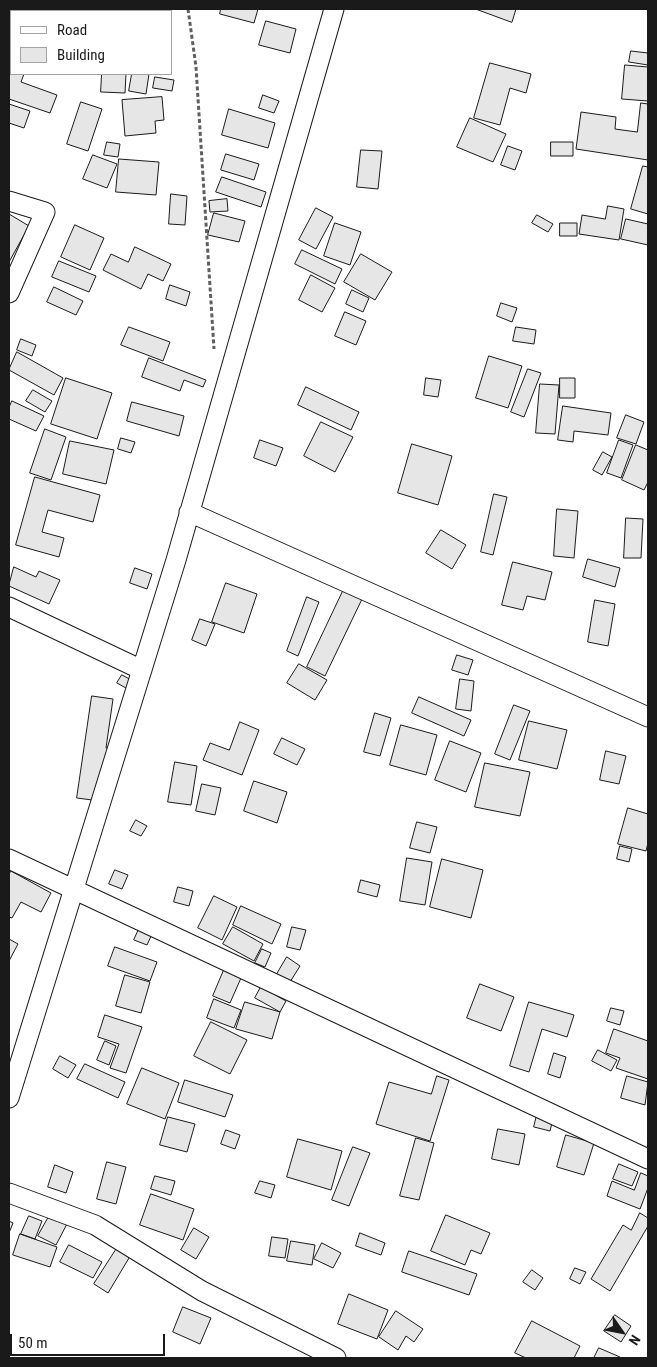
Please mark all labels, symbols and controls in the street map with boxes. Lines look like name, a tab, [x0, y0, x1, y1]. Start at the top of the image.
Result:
legend	[10, 10, 172, 75]
text: Road	[57, 21, 87, 39]
text: Building	[57, 46, 105, 64]
north arrow	[597, 1307, 647, 1357]
scale bar	[12, 1324, 168, 1356]
text: N	[626, 1332, 644, 1348]
text: 50 m	[18, 1334, 48, 1352]

